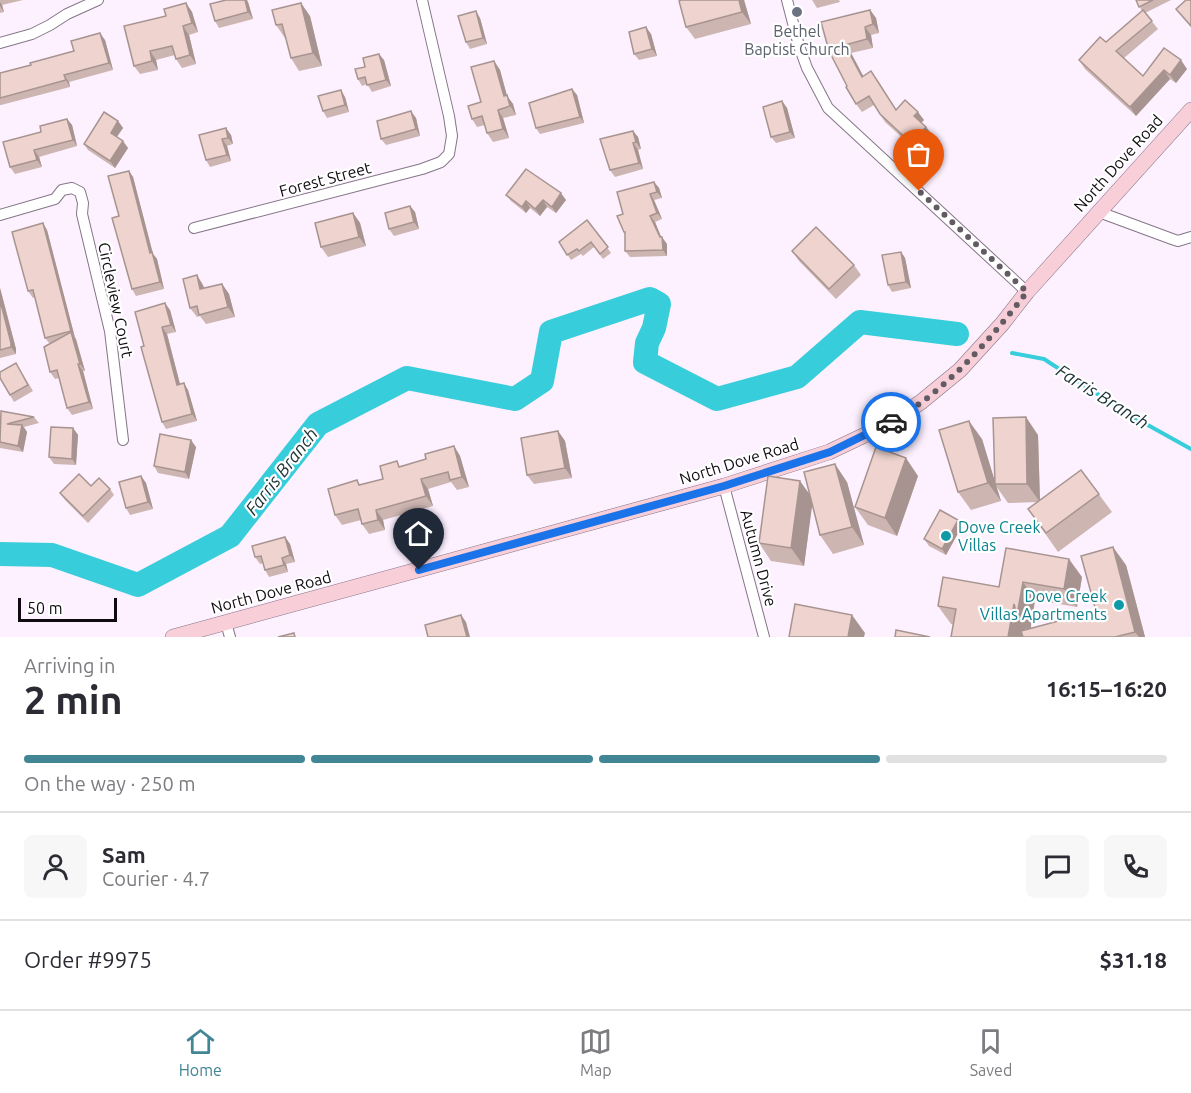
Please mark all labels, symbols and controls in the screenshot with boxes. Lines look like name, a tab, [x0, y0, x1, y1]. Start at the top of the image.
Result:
marker: Bethel Baptist Church	[790, 5, 804, 19]
place label: Bethel Baptist Church	[744, 22, 850, 58]
street label: North Dove Road	[1070, 111, 1166, 215]
pin	[893, 129, 944, 191]
icon: bag	[902, 138, 935, 171]
street label: Forest Street	[277, 158, 374, 200]
street label: Circleview Court	[95, 241, 137, 360]
water label: Farris Branch	[1053, 360, 1153, 432]
courier	[861, 392, 921, 452]
icon: car	[875, 406, 908, 439]
water label: Farris Branch	[241, 424, 321, 518]
street label: North Dove Road	[677, 434, 801, 488]
pin	[393, 508, 444, 570]
street label: Autumn Drive	[737, 508, 781, 608]
icon: home	[402, 517, 435, 550]
place label: Dove Creek Villas	[958, 518, 1041, 554]
marker: Dove Creek Villas	[939, 529, 953, 543]
street label: North Dove Road	[209, 567, 333, 617]
place label: Dove Creek Villas Apartments	[980, 587, 1107, 623]
scale bar	[18, 595, 117, 622]
marker: Dove Creek Villas Apartments	[1112, 598, 1126, 612]
text: 50 m	[27, 599, 63, 617]
text: Arriving in	[24, 654, 115, 677]
text: 16:15–16:20	[1046, 676, 1167, 701]
text: 2 min	[24, 678, 123, 721]
text: On the way · 250 m	[24, 772, 196, 795]
button: person	[24, 835, 87, 898]
button: chat	[1026, 835, 1089, 898]
button: phone	[1104, 835, 1167, 898]
text: Sam	[102, 842, 146, 867]
text: Courier · 4.7	[102, 867, 210, 890]
text: Order #9975	[24, 947, 152, 972]
text: $31.18	[1100, 947, 1167, 972]
tab: Home	[179, 1025, 222, 1079]
tab: Map	[579, 1025, 612, 1079]
tab: Saved	[970, 1025, 1012, 1079]

